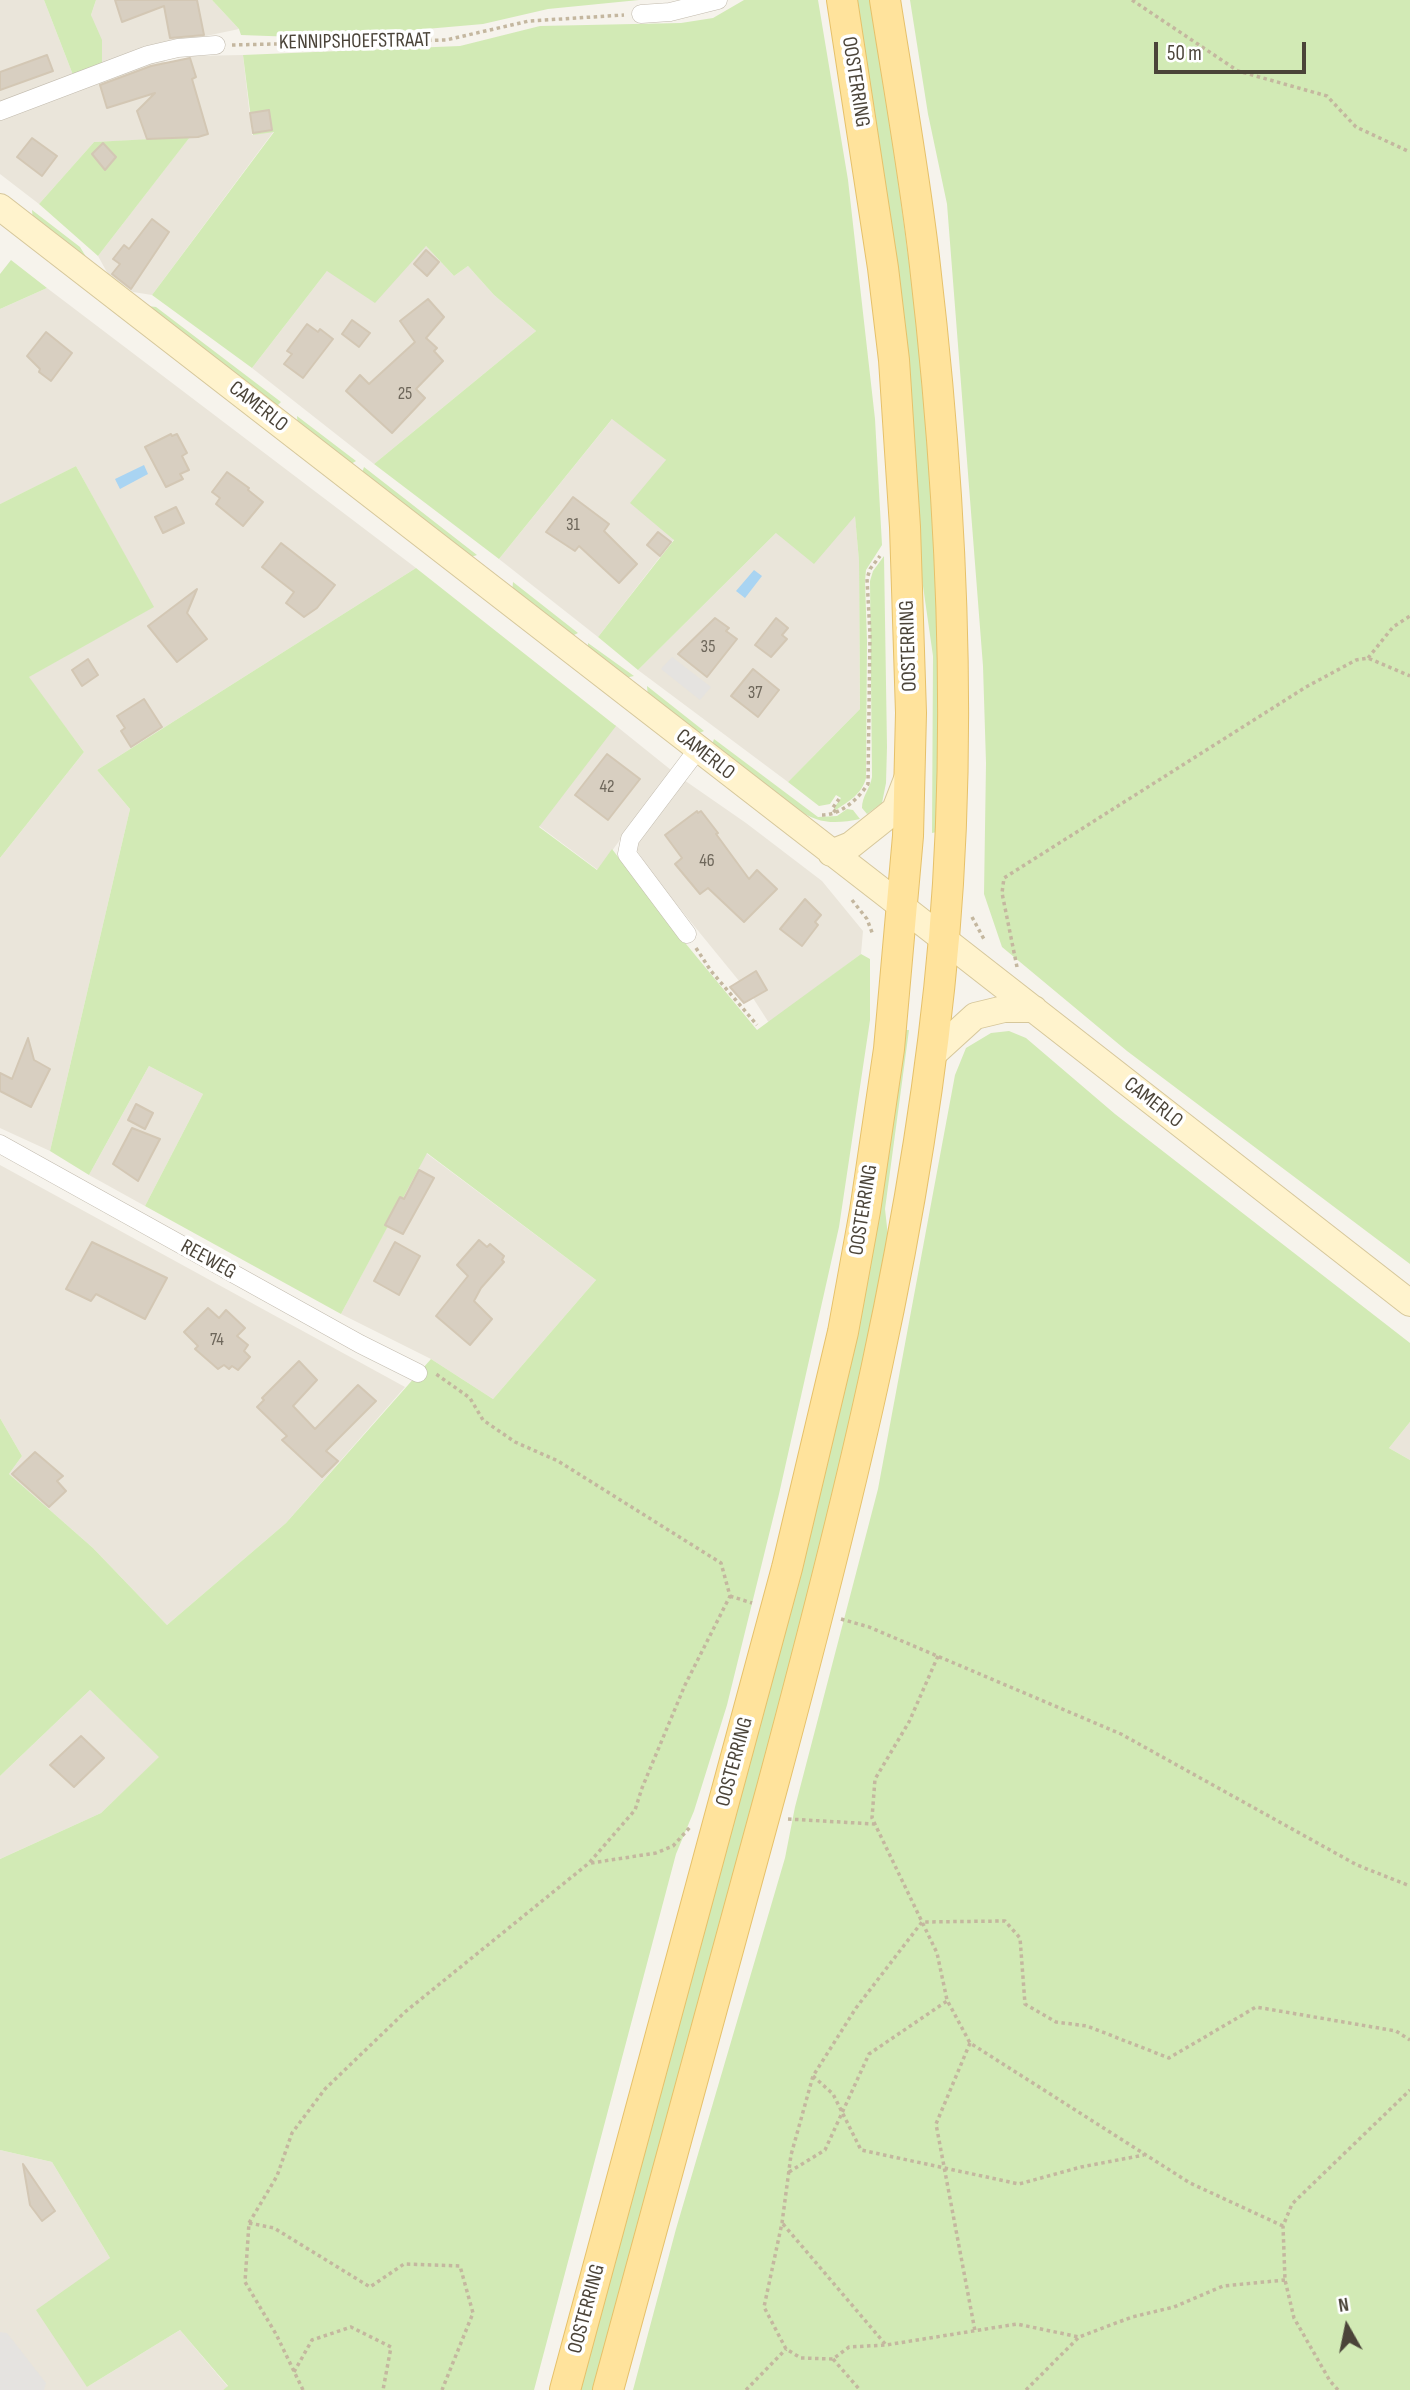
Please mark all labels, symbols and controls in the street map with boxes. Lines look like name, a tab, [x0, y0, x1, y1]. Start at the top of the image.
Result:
street label: KENNIPSHOEFSTRAAT	[279, 28, 431, 56]
scale bar	[1158, 28, 1310, 72]
street label: OOSTERRING	[835, 35, 875, 129]
text: 50 m	[1167, 41, 1202, 66]
street label: CAMERLO	[224, 376, 292, 438]
house number: 25	[398, 383, 412, 405]
house number: 31	[566, 514, 580, 536]
street label: OOSTERRING	[895, 600, 923, 692]
house number: 35	[701, 636, 715, 658]
house number: 37	[748, 682, 762, 704]
street label: CAMERLO	[671, 724, 739, 786]
house number: 42	[599, 776, 615, 798]
house number: 46	[699, 850, 715, 872]
street label: CAMERLO	[1119, 1072, 1187, 1134]
street label: OOSTERRING	[844, 1163, 884, 1257]
street label: REEWEG	[176, 1235, 240, 1285]
house number: 74	[210, 1329, 224, 1351]
street label: OOSTERRING	[711, 1715, 759, 1809]
street label: OOSTERRING	[563, 2262, 611, 2356]
north arrow	[1312, 2292, 1382, 2362]
text: N	[1337, 2294, 1350, 2318]

